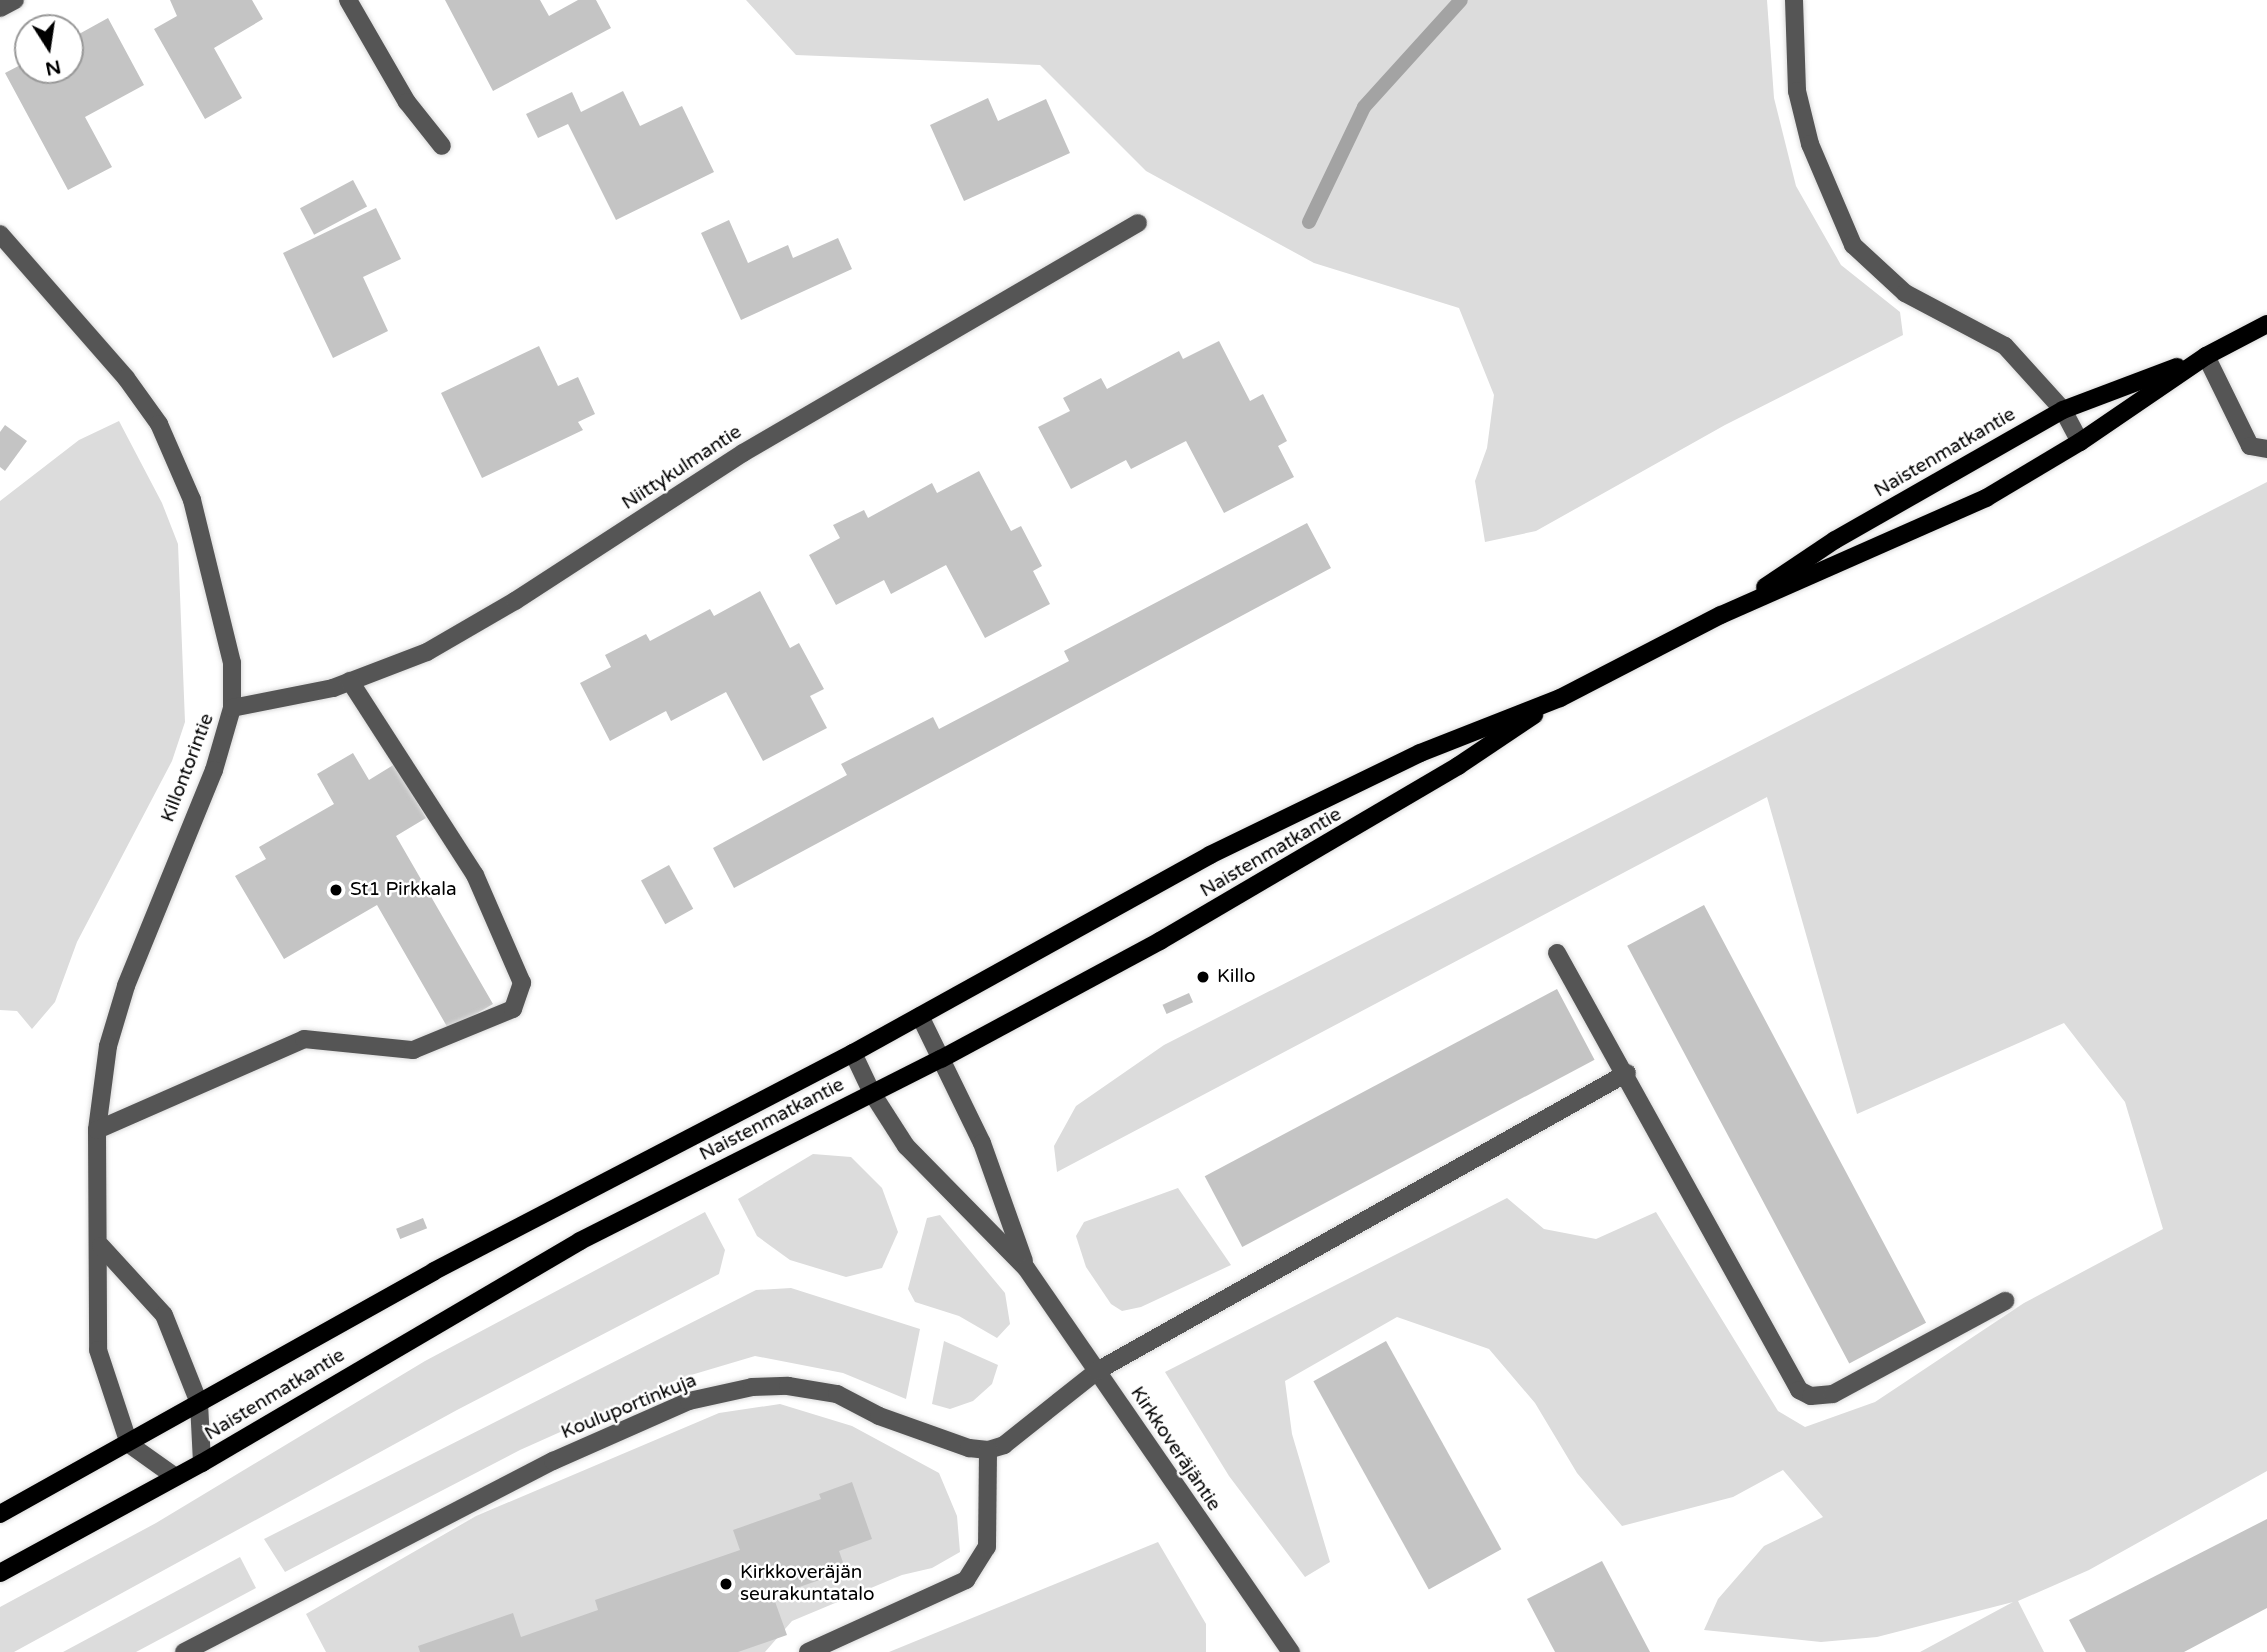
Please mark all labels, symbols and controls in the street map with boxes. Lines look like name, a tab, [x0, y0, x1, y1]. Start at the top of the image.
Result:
north arrow	[14, 14, 84, 84]
text: N	[43, 55, 63, 80]
street label: Naistenmatkantie	[1870, 403, 2020, 503]
street label: Niittykulmantie	[618, 421, 746, 515]
street label: Killontorintie	[157, 710, 219, 826]
street label: Naistenmatkantie	[1196, 803, 1346, 903]
place label: St1 Pirkkala	[350, 879, 457, 901]
marker: St1 Pirkkala	[328, 882, 344, 898]
place label: Killo	[1217, 966, 1255, 988]
marker: Killo	[1195, 969, 1211, 985]
street label: Naistenmatkantie	[696, 1074, 848, 1166]
street label: Naistenmatkantie	[201, 1344, 349, 1446]
street label: Kouluportinkuja	[558, 1369, 700, 1445]
street label: Kirkkoveräjäntie	[1125, 1383, 1225, 1515]
place label: Kirkkoveräjän seurakuntatalo	[740, 1562, 875, 1606]
marker: Kirkkoveräjän seurakuntatalo	[718, 1576, 734, 1592]

